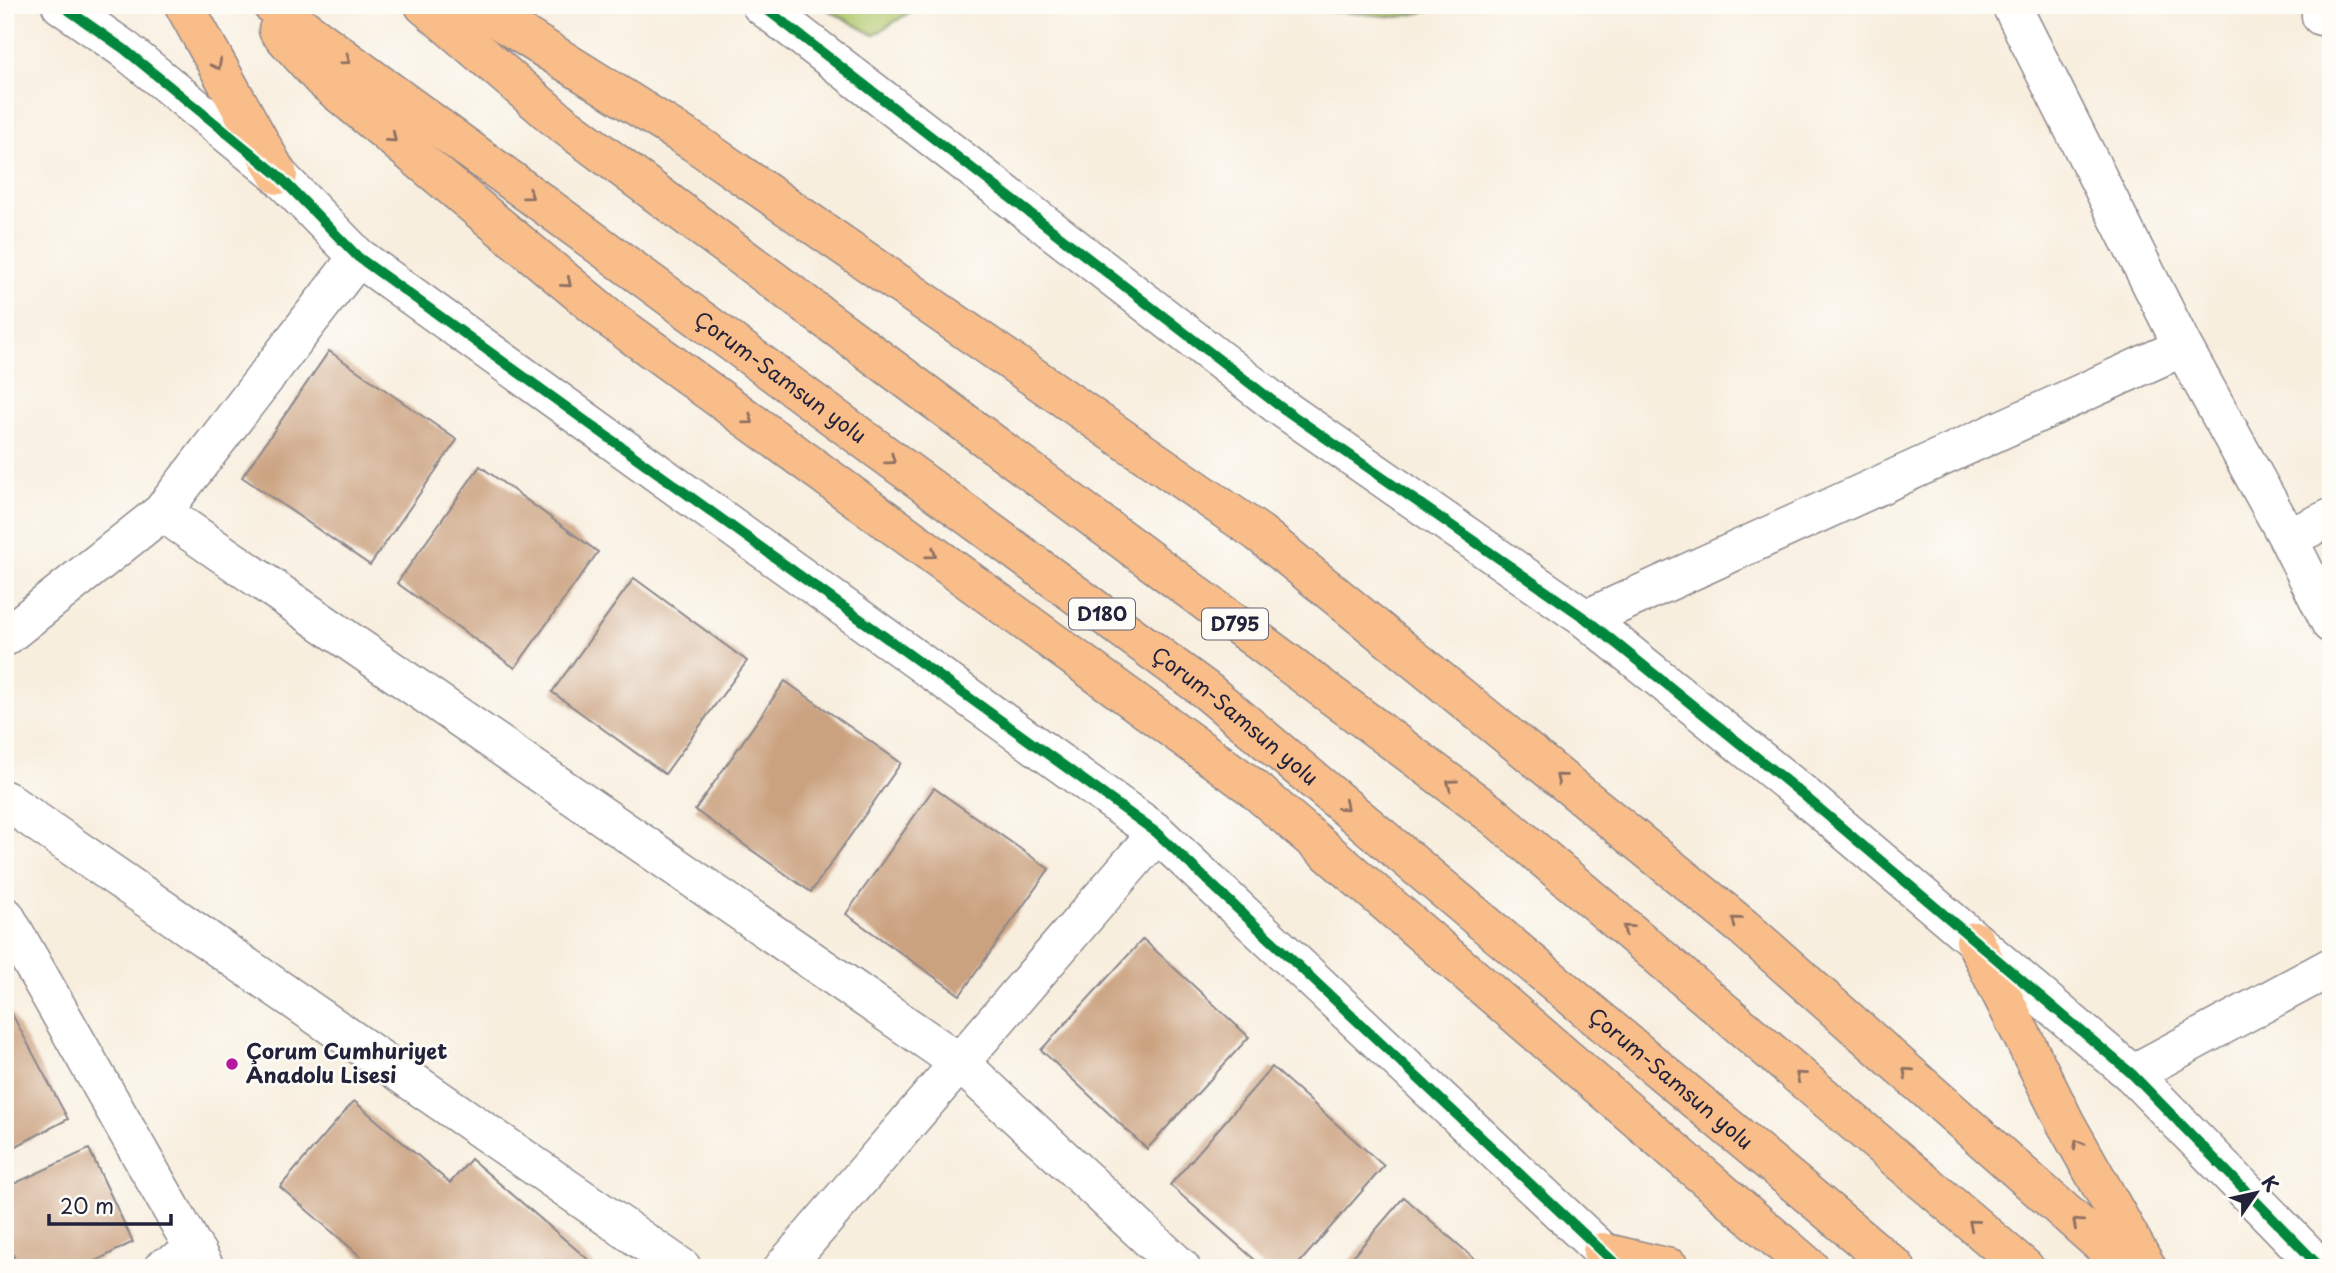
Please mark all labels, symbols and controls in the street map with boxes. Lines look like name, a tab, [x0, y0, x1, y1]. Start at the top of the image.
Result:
one-way arrow	[338, 52, 351, 65]
one-way arrow	[209, 58, 222, 70]
one-way arrow	[385, 129, 397, 142]
one-way arrow	[521, 187, 534, 200]
one-way arrow	[559, 275, 572, 287]
street label: Çorum-Samsun yolu	[688, 302, 874, 450]
one-way arrow	[741, 412, 753, 424]
one-way arrow	[883, 451, 896, 464]
one-way arrow	[925, 546, 937, 558]
road number: D180	[1069, 598, 1135, 629]
road number: D795	[1202, 608, 1268, 639]
street label: Çorum-Samsun yolu	[1146, 638, 1326, 792]
one-way arrow	[1555, 773, 1567, 786]
one-way arrow	[1446, 780, 1459, 792]
one-way arrow	[1337, 797, 1349, 810]
one-way arrow	[1732, 917, 1744, 930]
one-way arrow	[1622, 925, 1635, 937]
street label: Çorum-Samsun yolu	[1582, 999, 1761, 1156]
place label: Çorum Cumhuriyet Anadolu Lisesi	[246, 1034, 447, 1090]
marker: Çorum Cumhuriyet Anadolu Lisesi	[224, 1056, 240, 1072]
one-way arrow	[1902, 1068, 1915, 1080]
one-way arrow	[1795, 1072, 1808, 1084]
one-way arrow	[2073, 1139, 2086, 1151]
north arrow	[2220, 1158, 2290, 1228]
text: K	[2255, 1169, 2286, 1197]
scale bar	[49, 1182, 172, 1226]
text: 20 m	[60, 1189, 114, 1221]
one-way arrow	[2073, 1218, 2086, 1231]
one-way arrow	[1969, 1219, 1981, 1232]

